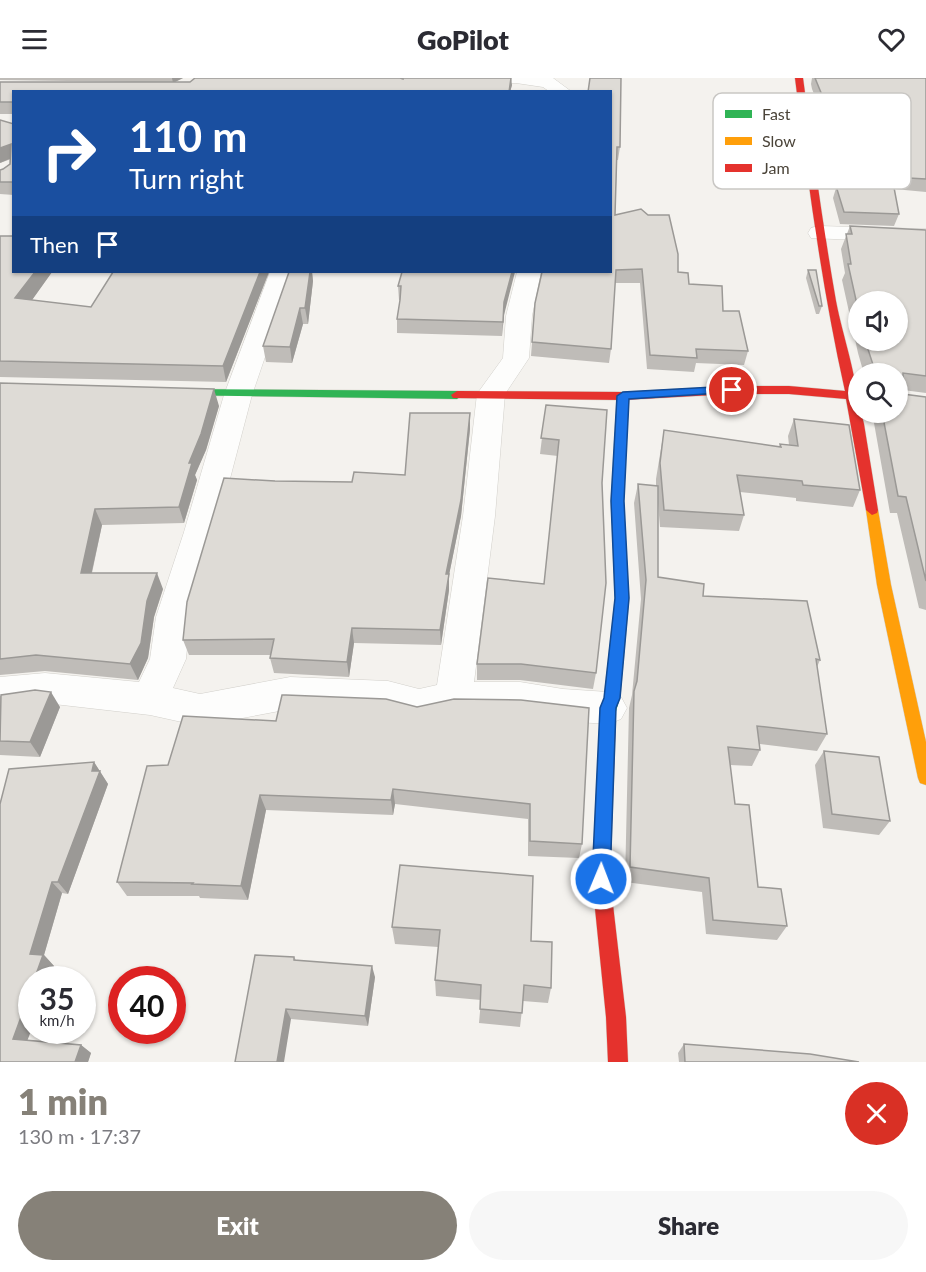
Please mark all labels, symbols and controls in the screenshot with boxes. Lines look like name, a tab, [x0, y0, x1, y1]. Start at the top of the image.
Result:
icon: menu	[18, 23, 51, 56]
text: GoPilot	[417, 23, 509, 56]
icon: heart	[875, 23, 908, 56]
legend	[713, 93, 911, 189]
text: Fast	[762, 104, 791, 123]
text: 110 m	[129, 111, 247, 161]
icon: right	[30, 114, 108, 192]
text: Slow	[762, 131, 796, 150]
text: Jam	[762, 158, 790, 177]
text: Turn right	[129, 162, 244, 195]
icon: arrive	[91, 228, 124, 261]
text: Then	[30, 231, 79, 258]
map controls	[848, 291, 908, 423]
button: sound	[848, 291, 908, 351]
button: search	[848, 363, 908, 423]
pin	[706, 364, 757, 415]
icon: arrive	[715, 373, 748, 406]
position arrow	[569, 847, 633, 911]
speed limit sign: 40	[108, 966, 186, 1044]
text: 35	[40, 980, 74, 1016]
text: km/h	[39, 1011, 75, 1029]
text: 1 min	[18, 1079, 108, 1123]
button: close	[845, 1082, 908, 1145]
text: 130 m · 17:37	[18, 1124, 141, 1148]
button: Exit	[18, 1191, 457, 1260]
button: Share	[469, 1191, 908, 1260]

